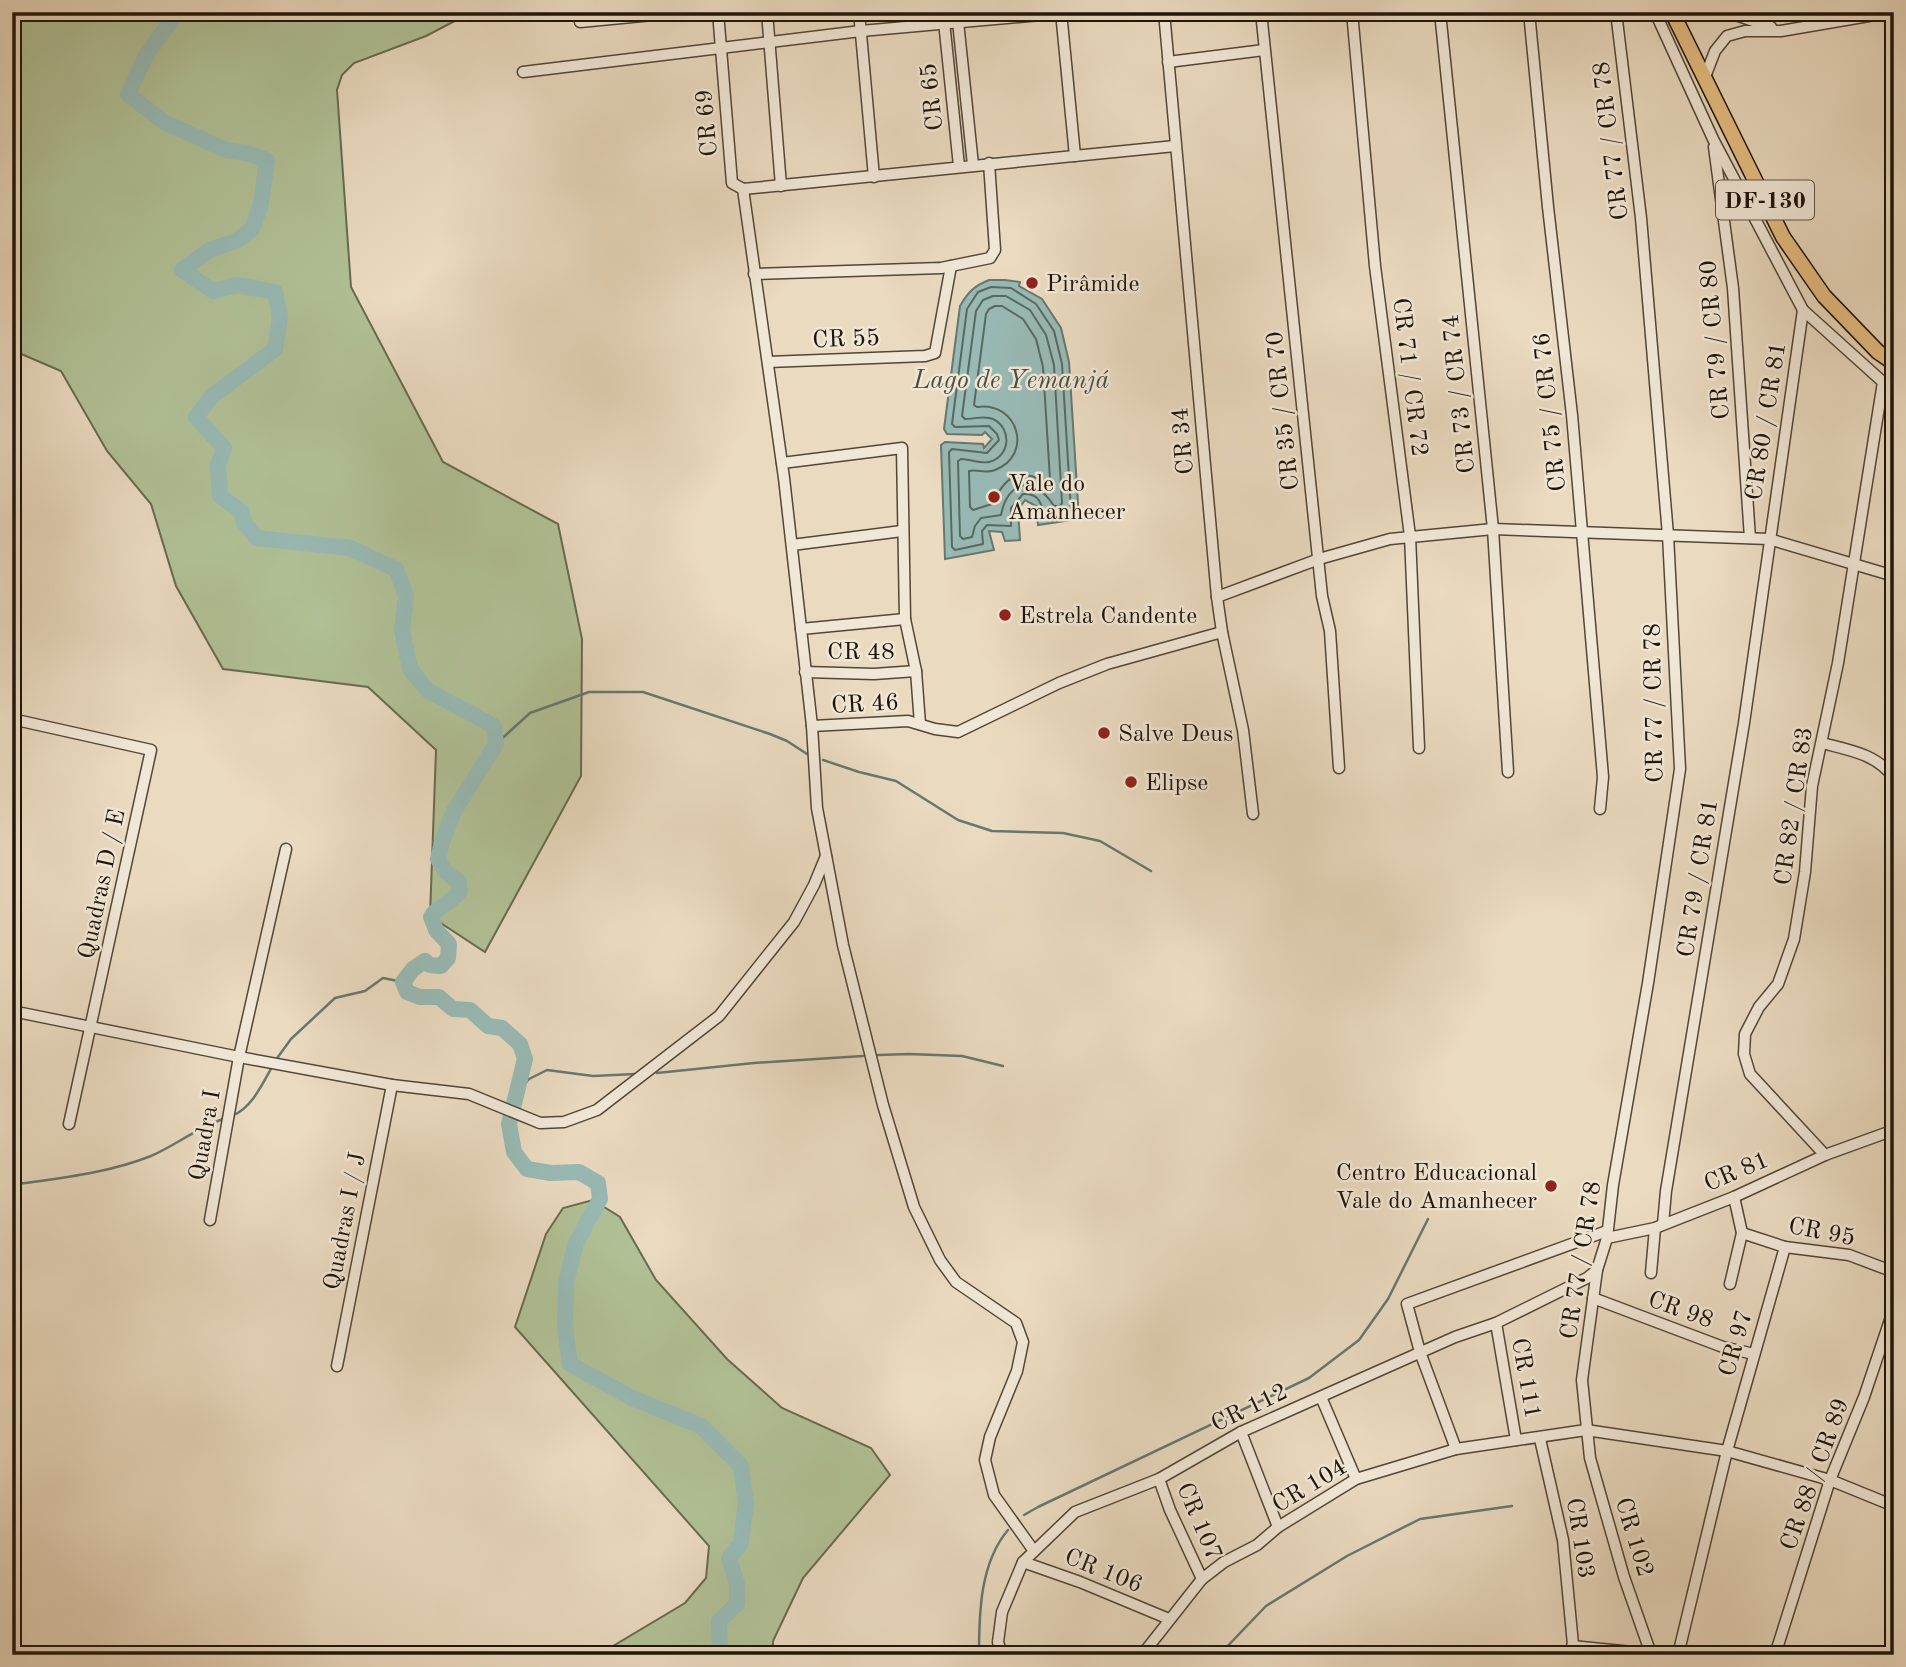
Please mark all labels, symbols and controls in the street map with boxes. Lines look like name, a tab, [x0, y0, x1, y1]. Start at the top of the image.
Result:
street label: CR 77 / CR 78	[1590, 60, 1634, 222]
street label: CR 65	[918, 62, 948, 132]
street label: CR 69	[693, 88, 723, 158]
road number: DF-130	[1716, 181, 1814, 220]
street label: CR 79 / CR 80	[1697, 259, 1735, 421]
place label: Pirâmide	[1046, 273, 1140, 297]
marker: Pirâmide	[1024, 275, 1040, 291]
street label: CR 71 / CR 72	[1387, 296, 1431, 458]
street label: CR 73 / CR 74	[1440, 313, 1480, 475]
street label: CR 55	[812, 327, 880, 353]
street label: CR 35 / CR 70	[1264, 330, 1304, 492]
street label: CR 75 / CR 76	[1531, 331, 1571, 493]
street label: CR 80 / CR 81	[1743, 340, 1791, 502]
water label: Lago de Yemanjá	[912, 368, 1109, 394]
street label: CR 34	[1169, 406, 1199, 476]
place label: Vale do Amanhecer	[1008, 473, 1126, 525]
marker: Vale do Amanhecer	[986, 489, 1002, 505]
place label: Estrela Candente	[1019, 605, 1197, 629]
marker: Estrela Candente	[997, 607, 1013, 623]
street label: CR 77 / CR 78	[1642, 623, 1668, 783]
street label: CR 48	[827, 641, 895, 665]
street label: CR 46	[831, 691, 900, 719]
place label: Salve Deus	[1118, 723, 1234, 747]
marker: Salve Deus	[1096, 725, 1112, 741]
street label: CR 82 / CR 83	[1772, 725, 1818, 887]
place label: Elipse	[1145, 772, 1208, 796]
marker: Elipse	[1123, 774, 1139, 790]
street label: CR 79 / CR 81	[1675, 797, 1723, 959]
street label: Quadras D / E	[75, 807, 131, 961]
street label: Quadra I	[186, 1088, 226, 1183]
street label: CR 81	[1701, 1149, 1773, 1197]
street label: Quadras I / J	[321, 1151, 371, 1292]
place label: Centro Educacional Vale do Amanhecer	[1335, 1162, 1537, 1214]
marker: Centro Educacional Vale do Amanhecer	[1543, 1178, 1559, 1194]
street label: CR 77 / CR 78	[1558, 1179, 1606, 1341]
street label: CR 95	[1786, 1215, 1857, 1251]
street label: CR 98	[1644, 1288, 1716, 1334]
street label: CR 97	[1716, 1308, 1758, 1379]
street label: CR 111	[1506, 1336, 1544, 1421]
street label: CR 112	[1208, 1380, 1292, 1438]
street label: CR 88 / CR 89	[1777, 1395, 1854, 1554]
street label: CR 104	[1269, 1455, 1351, 1518]
street label: CR 107	[1171, 1479, 1225, 1564]
street label: CR 102	[1610, 1495, 1657, 1580]
street label: CR 103	[1561, 1496, 1597, 1581]
street label: CR 106	[1061, 1545, 1146, 1598]

